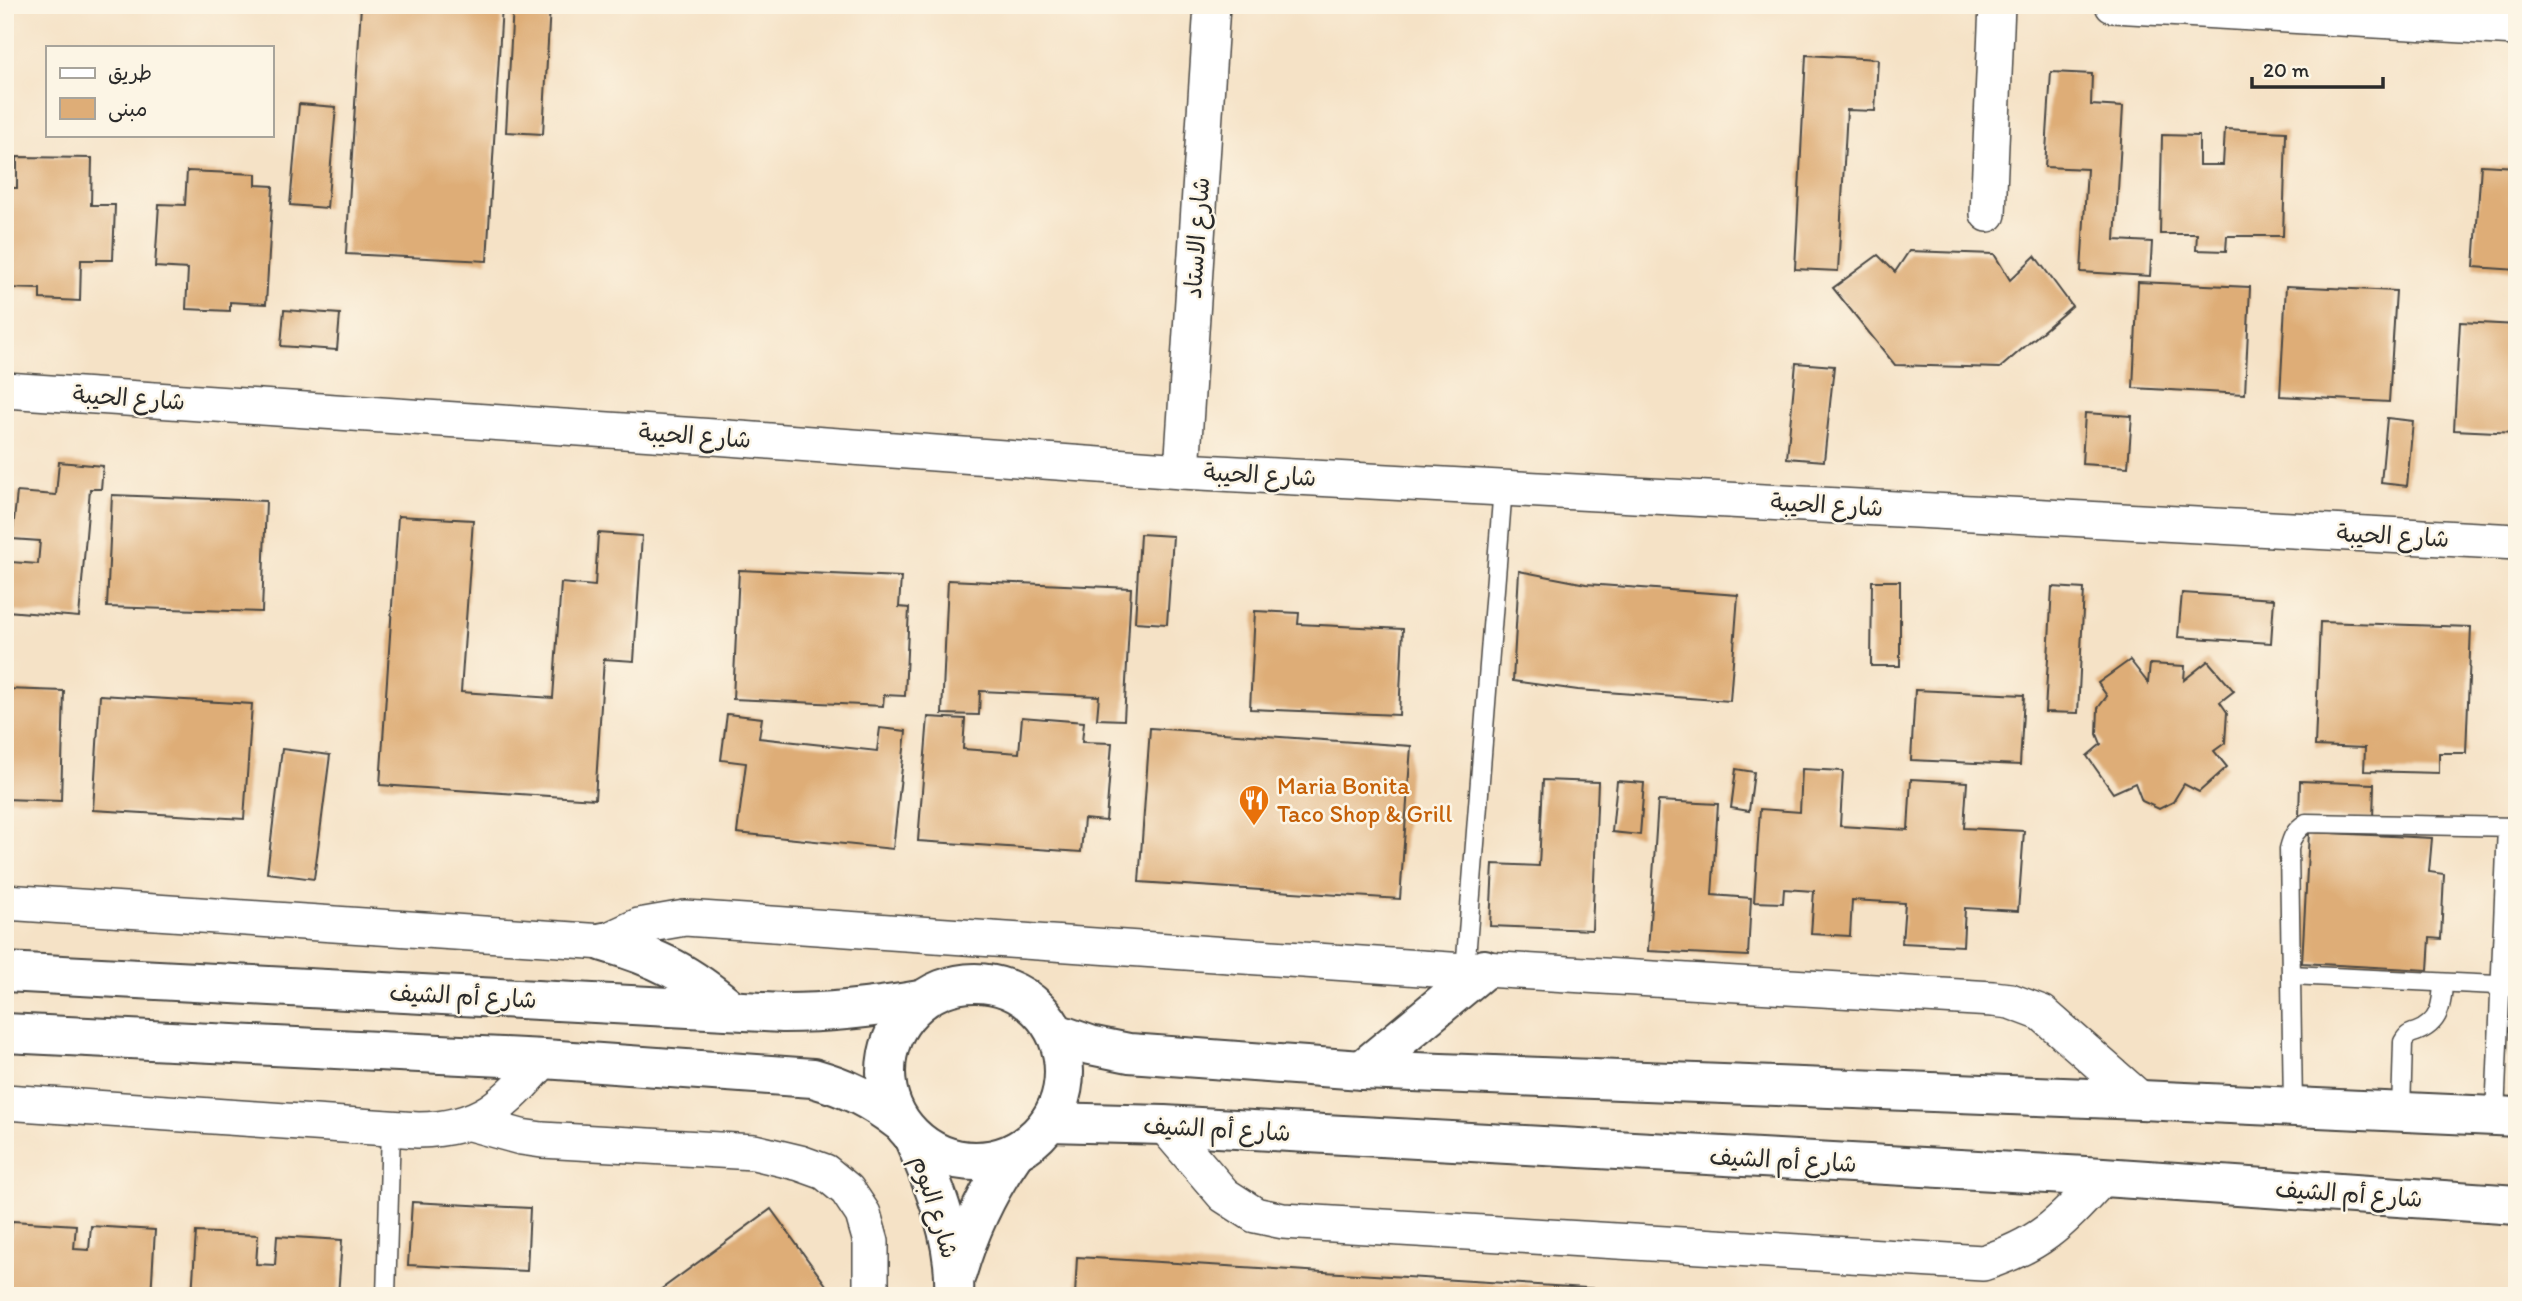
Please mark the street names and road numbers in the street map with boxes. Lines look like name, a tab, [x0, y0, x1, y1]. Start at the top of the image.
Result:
street label: شارع الاستاد	[1178, 176, 1218, 300]
street label: شارع الحيبة	[72, 379, 186, 419]
street label: شارع الحيبة	[638, 417, 752, 457]
street label: شارع الحيبة	[1203, 457, 1317, 495]
street label: شارع الحيبة	[1770, 487, 1884, 525]
street label: شارع الحيبة	[2336, 518, 2450, 556]
street label: شارع أم الشيف	[388, 977, 537, 1018]
street label: شارع أم الشيف	[1142, 1110, 1291, 1151]
street label: شارع أم الشيف	[1708, 1141, 1857, 1182]
street label: شارع البوم	[902, 1152, 965, 1263]
street label: شارع أم الشيف	[2274, 1174, 2424, 1217]

